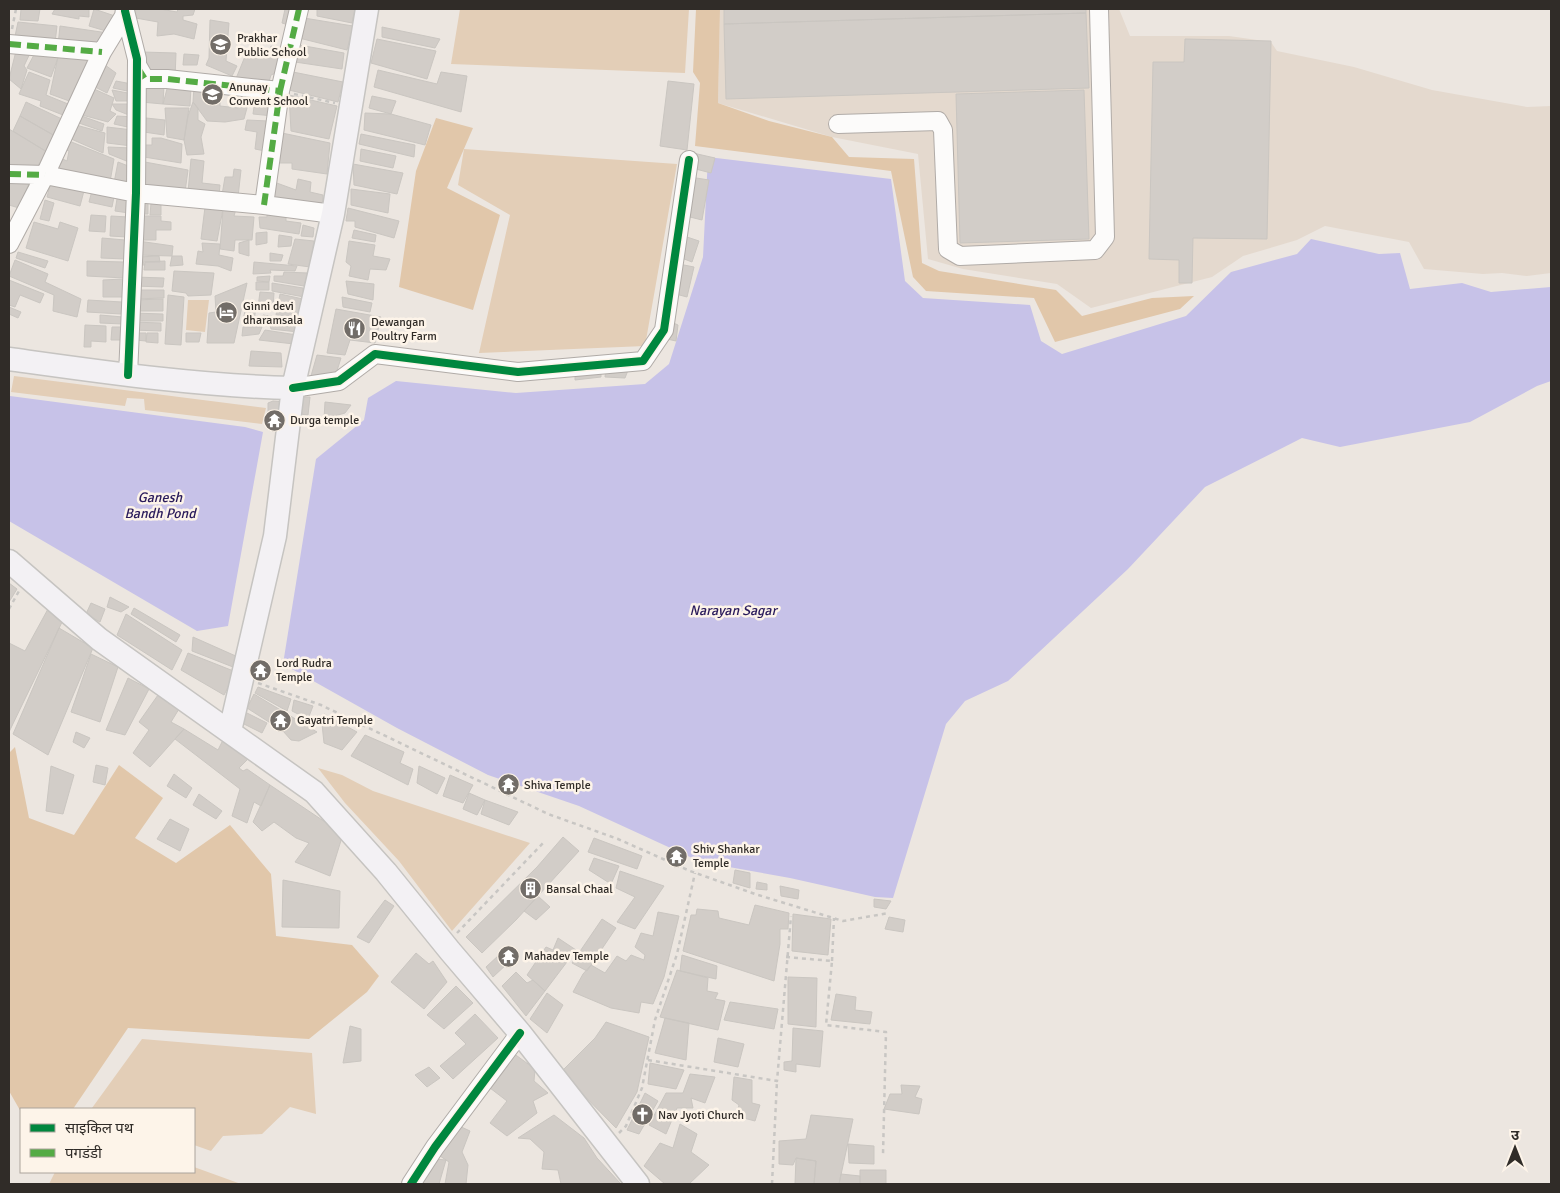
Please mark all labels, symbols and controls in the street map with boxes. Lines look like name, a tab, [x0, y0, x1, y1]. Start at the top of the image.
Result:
place label: Prakhar Public School	[237, 31, 307, 60]
school or university icon: Prakhar Public School	[209, 33, 233, 57]
place label: Anunay Convent School	[229, 80, 309, 109]
school or university icon: Anunay Convent School	[201, 82, 225, 106]
place label: Ginni devi dharamsala	[243, 299, 303, 328]
hotel icon: Ginni devi dharamsala	[215, 301, 239, 325]
place label: Dewangan Poultry Farm	[371, 315, 437, 344]
restaurant icon: Dewangan Poultry Farm	[343, 317, 367, 341]
temple icon: Durga temple	[262, 408, 286, 432]
place label: Durga temple	[290, 413, 359, 428]
water label: Ganesh Bandh Pond	[124, 489, 197, 522]
water label: Narayan Sagar	[689, 602, 778, 619]
place label: Lord Rudra Temple	[276, 656, 332, 685]
temple icon: Lord Rudra Temple	[248, 658, 272, 682]
temple icon: Gayatri Temple	[269, 708, 293, 732]
place label: Gayatri Temple	[297, 713, 373, 728]
temple icon: Shiva Temple	[496, 773, 520, 797]
place label: Shiva Temple	[524, 778, 591, 793]
place label: Shiv Shankar Temple	[693, 842, 760, 871]
temple icon: Shiv Shankar Temple	[665, 844, 689, 868]
building icon: Bansal Chaal	[518, 877, 542, 901]
place label: Bansal Chaal	[546, 882, 613, 897]
temple icon: Mahadev Temple	[496, 944, 520, 968]
place label: Mahadev Temple	[524, 949, 609, 964]
church icon: Nav Jyoti Church	[630, 1103, 654, 1127]
legend	[20, 1108, 195, 1173]
place label: Nav Jyoti Church	[658, 1108, 744, 1123]
text: साइकिल पथ	[65, 1119, 134, 1137]
north arrow	[1490, 1123, 1540, 1173]
text: उ	[1511, 1127, 1520, 1144]
text: पगडंडी	[65, 1144, 103, 1162]

